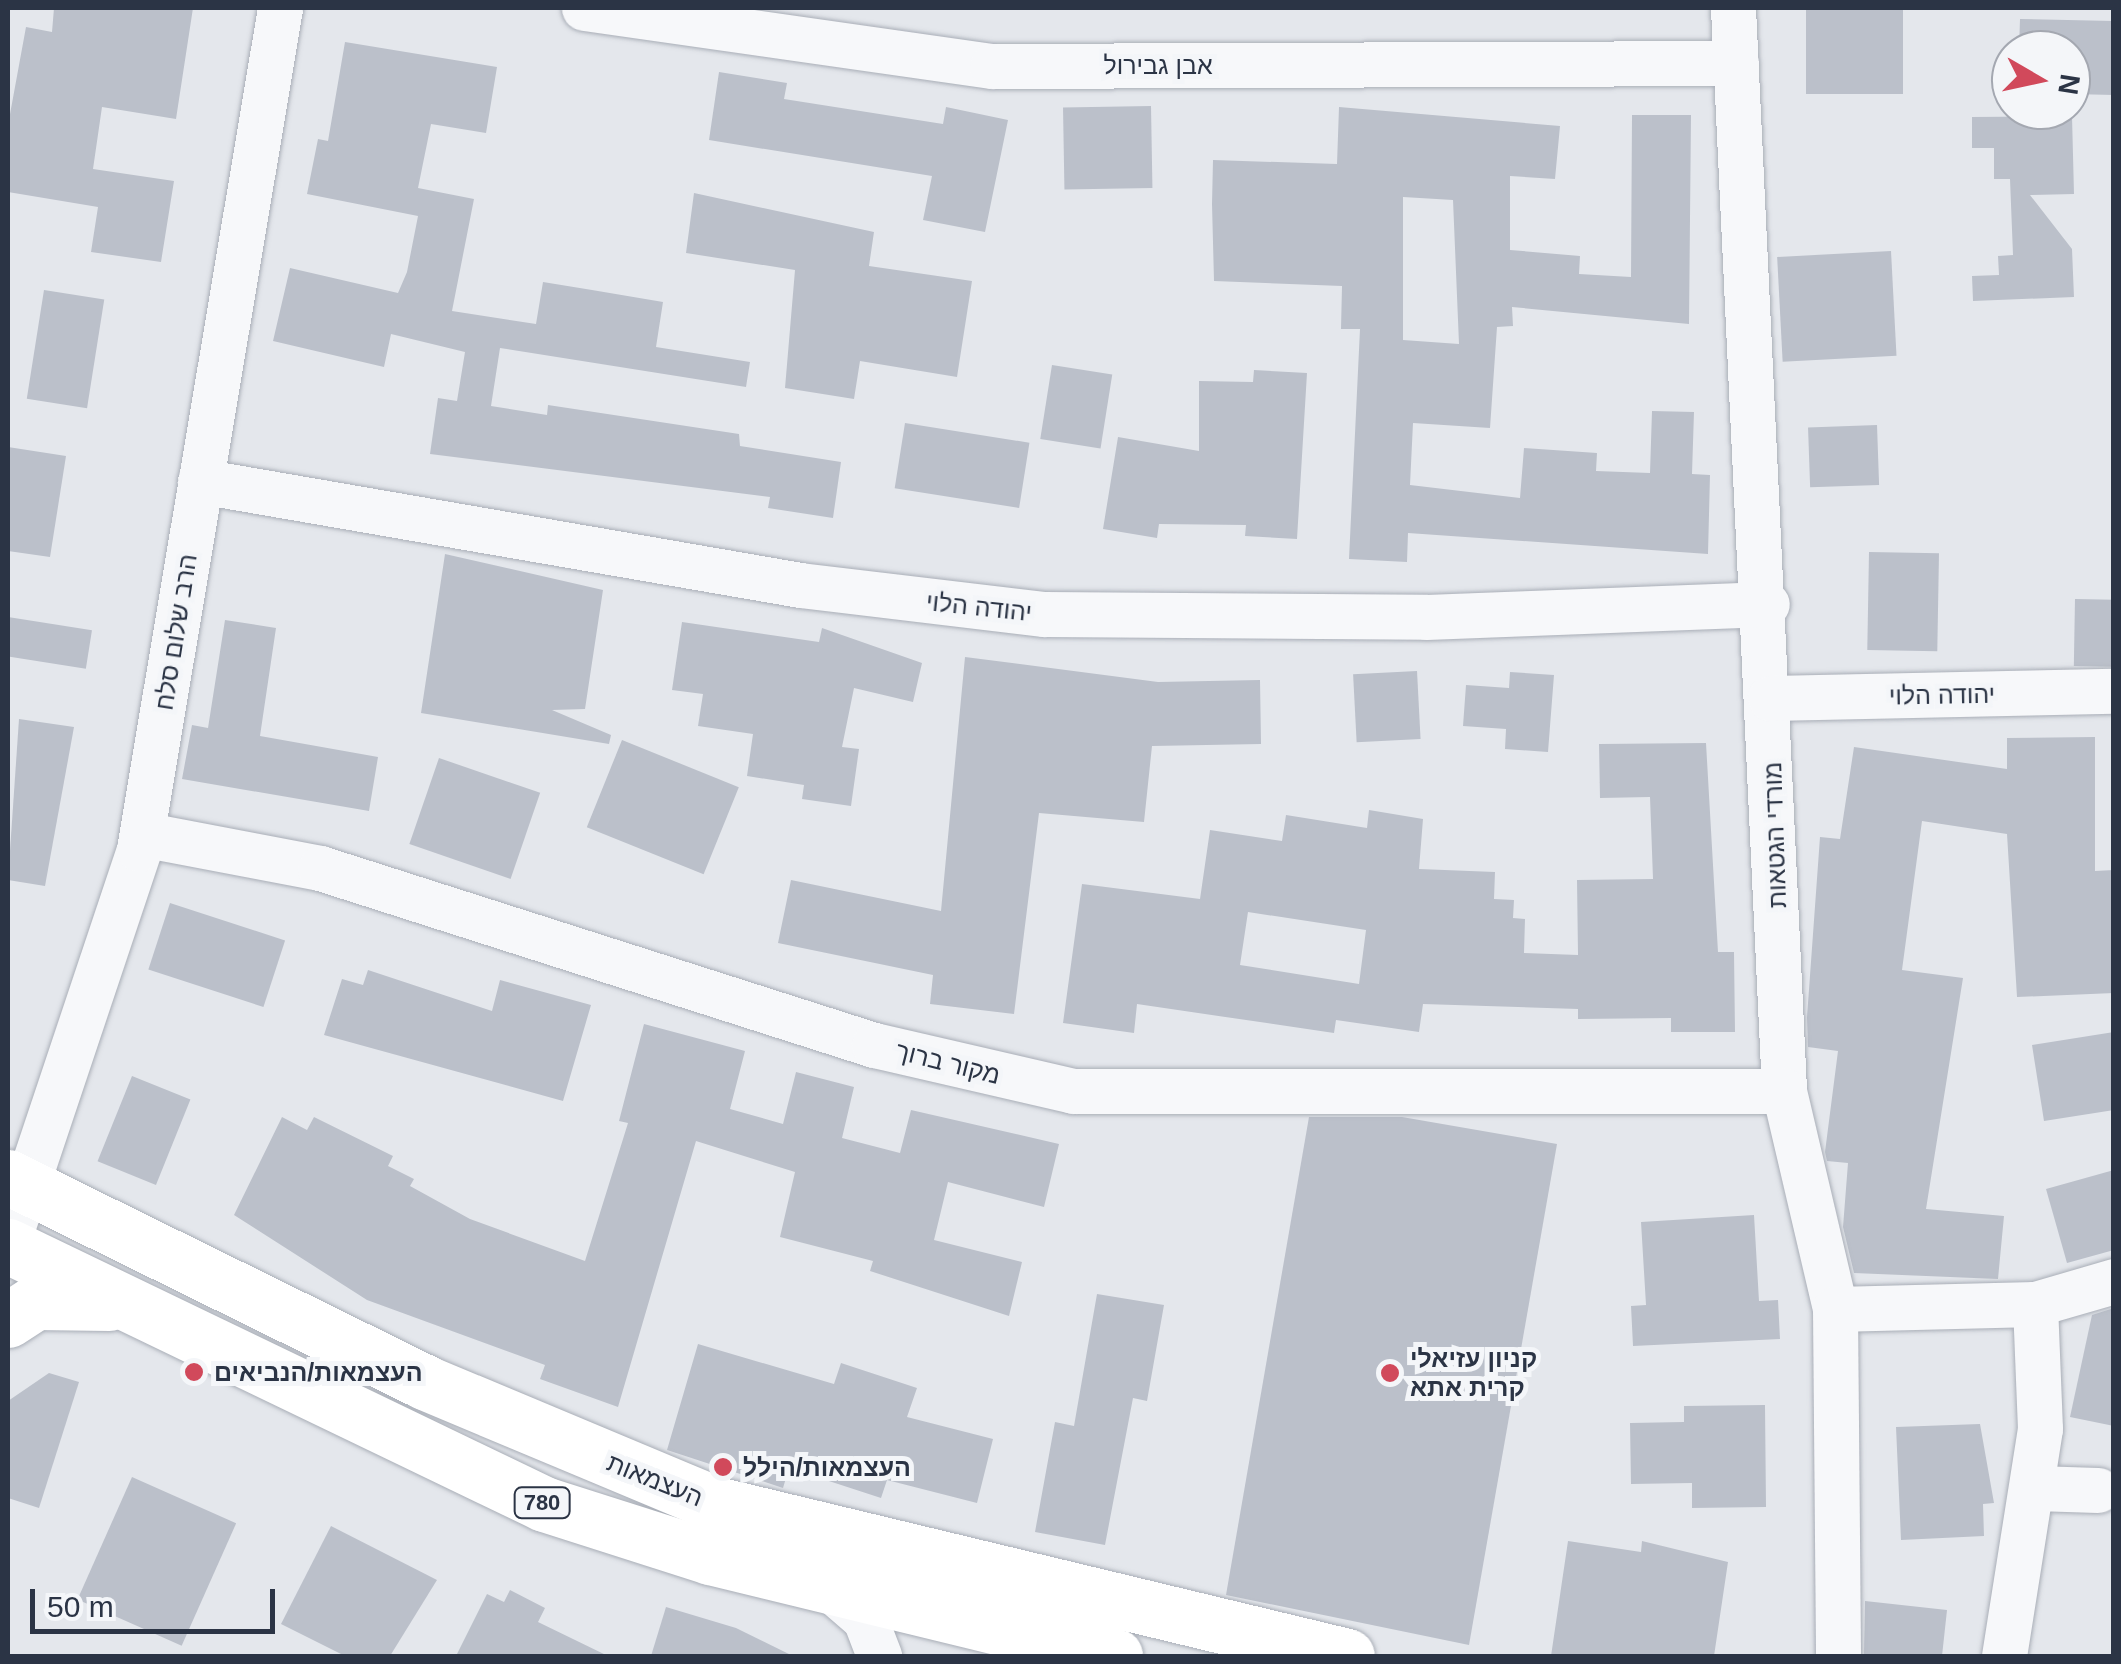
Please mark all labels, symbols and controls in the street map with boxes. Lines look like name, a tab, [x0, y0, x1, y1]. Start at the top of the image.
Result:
north arrow	[1991, 30, 2091, 130]
street label: אבן גבירול	[1103, 50, 1213, 80]
text: N	[2052, 72, 2086, 97]
street label: הרב שלום סלח	[149, 552, 203, 712]
street label: יהודה הלוי	[925, 587, 1033, 627]
street label: יהודה הלוי	[1889, 679, 1995, 711]
street label: מורדי הגטאות	[1757, 761, 1793, 909]
street label: מקור ברוך	[893, 1036, 1003, 1090]
place label: קניון עזיאלי קרית אתא	[1410, 1344, 1537, 1403]
place label: העצמאות/הנביאים	[214, 1357, 423, 1387]
marker: העצמאות/הנביאים	[183, 1361, 205, 1383]
marker: קניון עזיאלי קרית אתא	[1379, 1362, 1401, 1384]
street label: העצמאות	[603, 1447, 707, 1513]
place label: העצמאות/הילל	[743, 1452, 911, 1482]
marker: העצמאות/הילל	[712, 1456, 734, 1478]
road number: 780	[512, 1486, 572, 1520]
scale bar	[35, 1569, 280, 1631]
text: 50 m	[47, 1590, 114, 1623]

